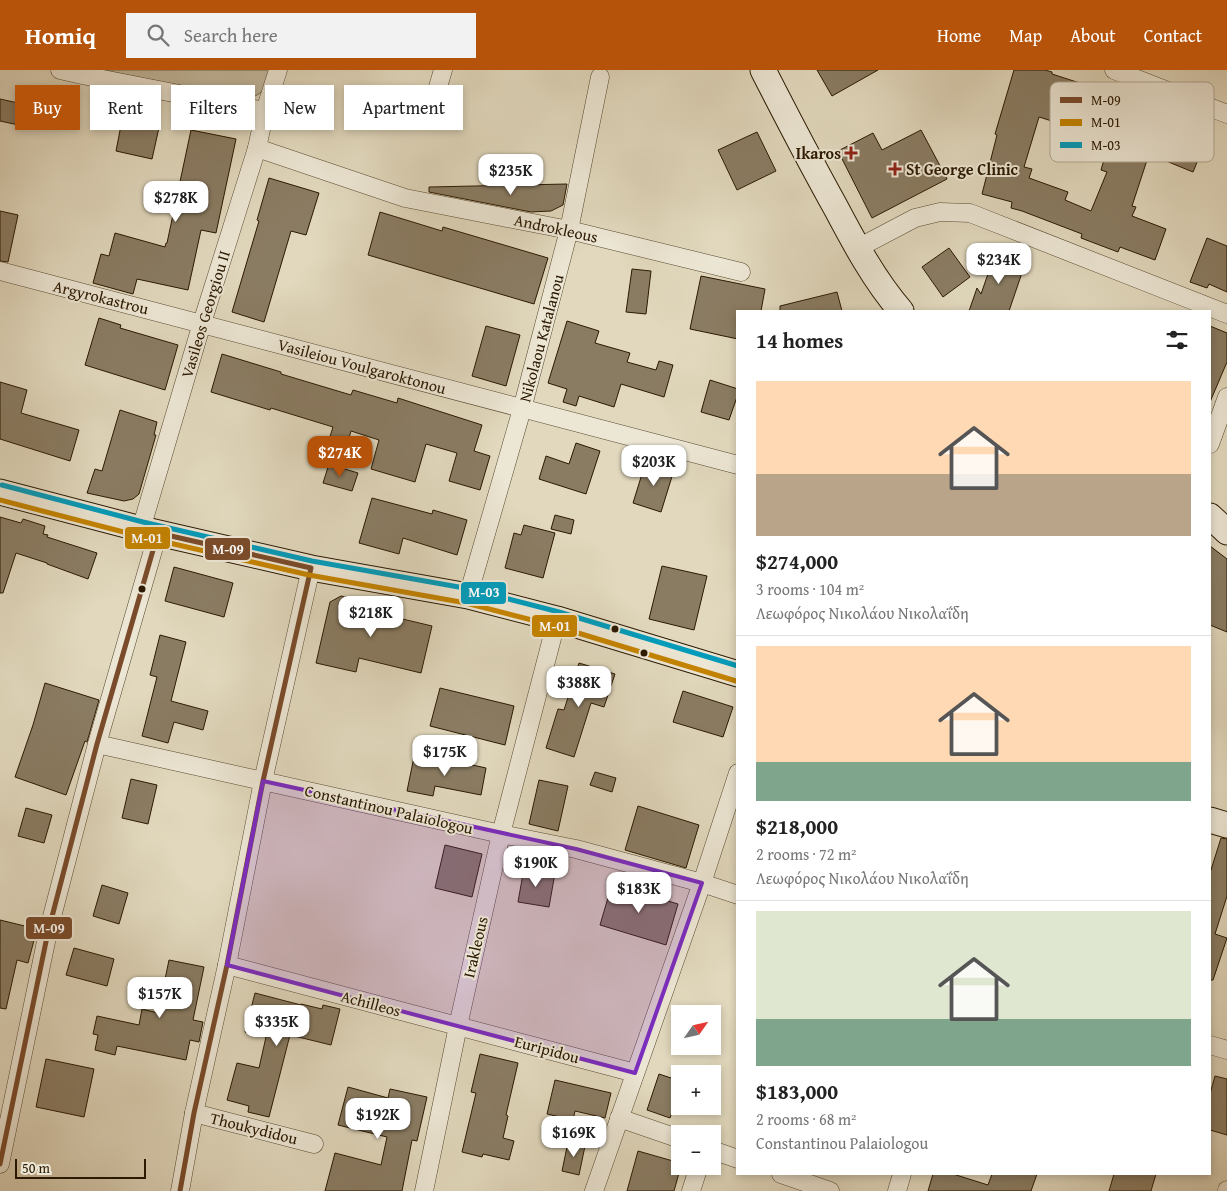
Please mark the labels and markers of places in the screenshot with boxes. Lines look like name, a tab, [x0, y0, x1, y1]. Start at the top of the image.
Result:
place label: Ikaros	[796, 141, 841, 165]
marker: Ikaros	[845, 147, 857, 159]
pin: $235K	[476, 154, 546, 196]
place label: St George Clinic	[906, 157, 1019, 181]
marker: St George Clinic	[888, 162, 902, 176]
pin: $278K	[141, 180, 211, 223]
pin: $234K	[964, 242, 1034, 285]
pin: $274K	[305, 436, 375, 478]
pin: $203K	[619, 444, 689, 487]
unlabelled marker	[137, 584, 147, 594]
pin: $218K	[336, 596, 406, 638]
unlabelled marker	[610, 624, 620, 634]
unlabelled marker	[639, 648, 649, 658]
pin: $388K	[544, 666, 614, 708]
pin: $175K	[410, 734, 480, 777]
pin: $190K	[501, 846, 571, 888]
pin: $183K	[604, 872, 674, 914]
pin: $157K	[125, 976, 195, 1019]
pin: $335K	[242, 1004, 312, 1047]
pin: $192K	[343, 1098, 413, 1140]
pin: $169K	[539, 1116, 609, 1158]

